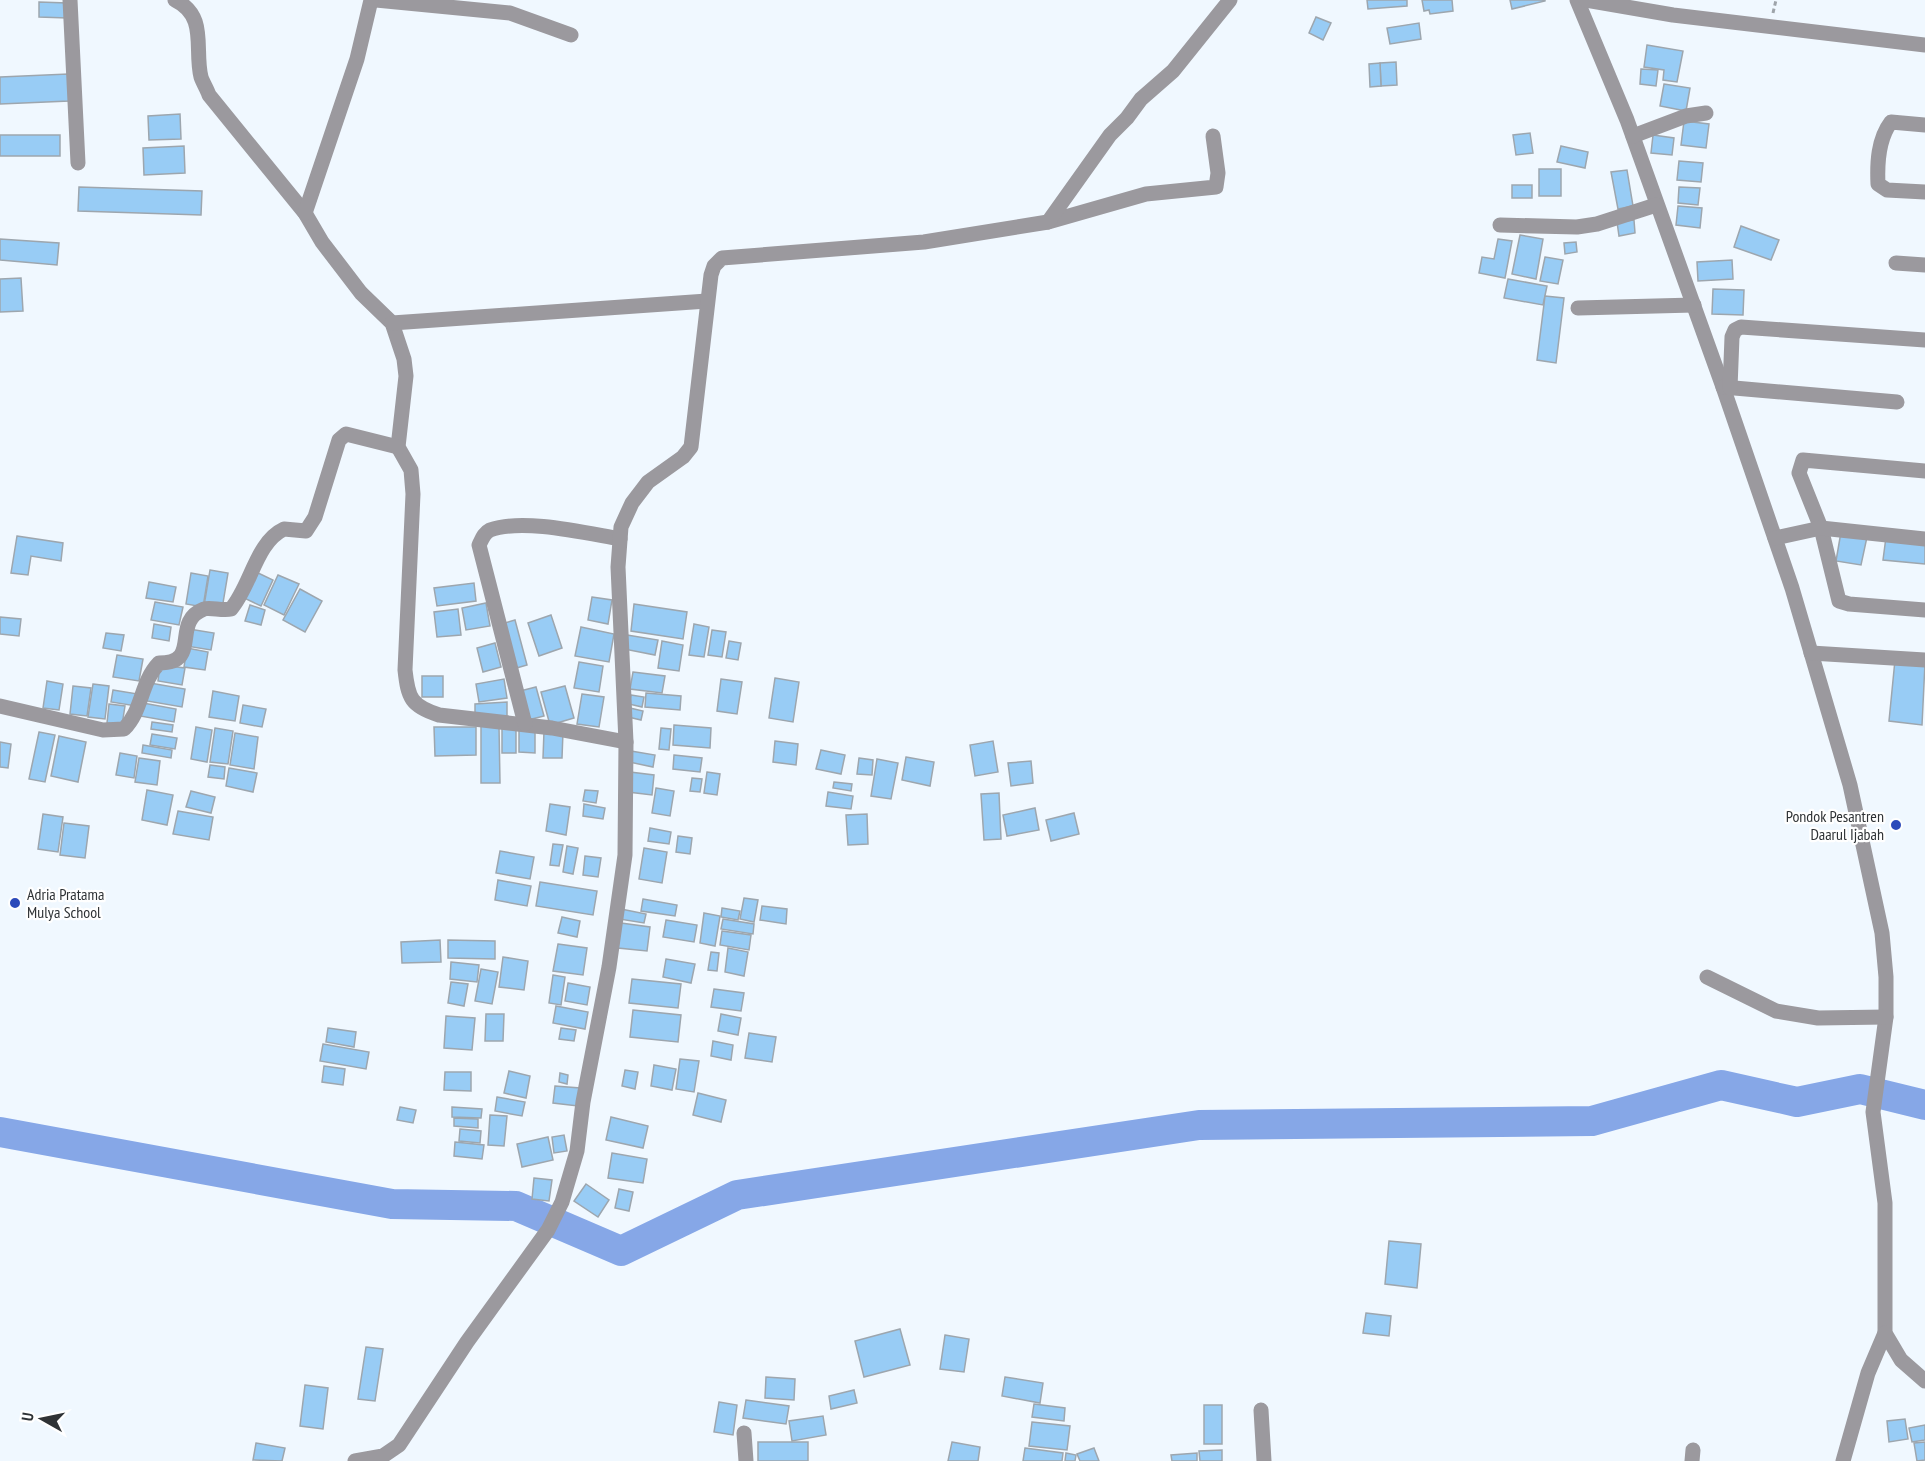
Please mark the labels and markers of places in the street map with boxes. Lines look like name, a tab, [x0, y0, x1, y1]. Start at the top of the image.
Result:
place label: Pondok Pesantren Daarul Ijabah	[1786, 806, 1884, 844]
marker: Pondok Pesantren Daarul Ijabah	[1889, 818, 1903, 832]
place label: Adria Pratama Mulya School	[27, 884, 104, 922]
marker: Adria Pratama Mulya School	[8, 896, 22, 910]

